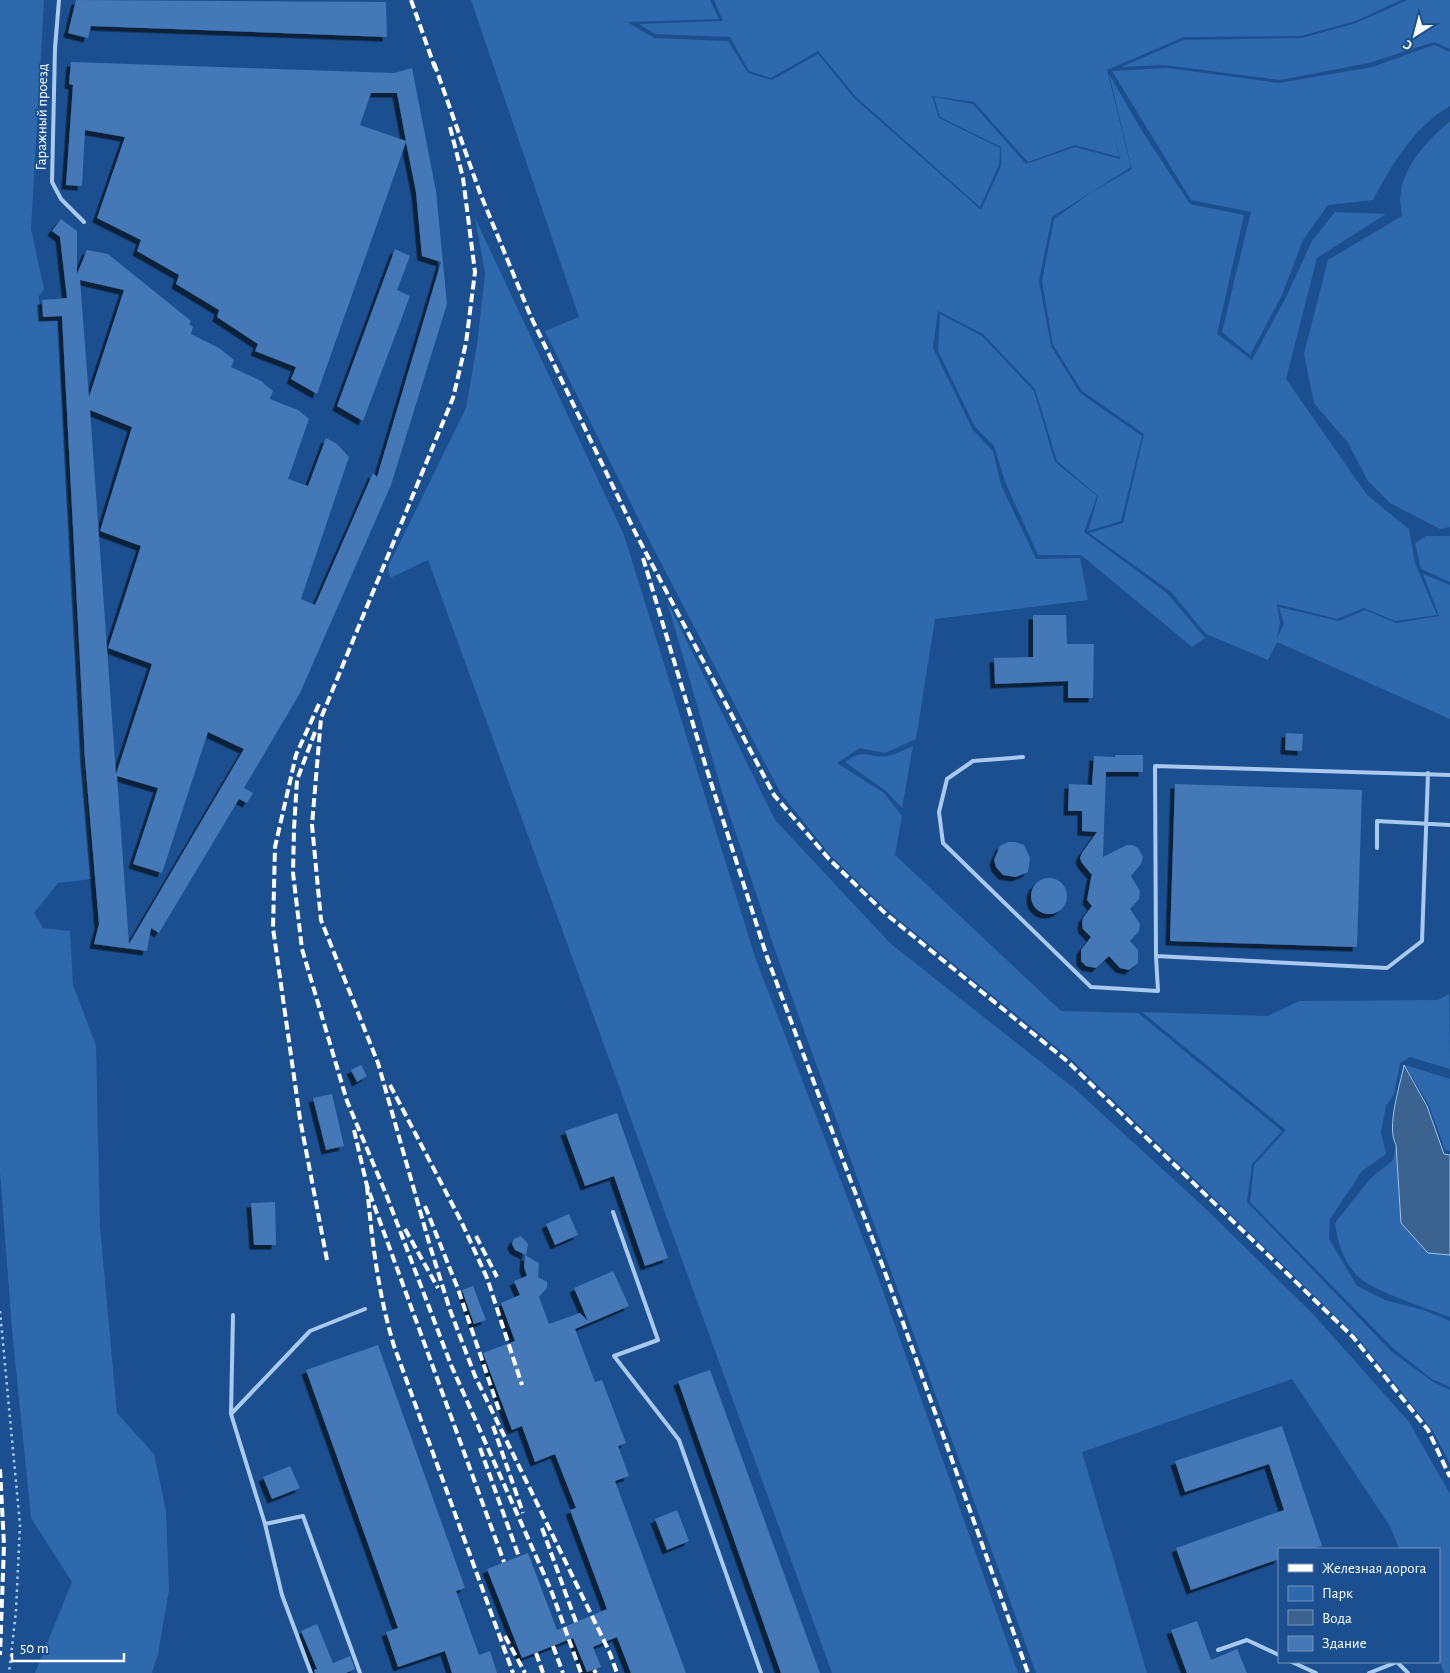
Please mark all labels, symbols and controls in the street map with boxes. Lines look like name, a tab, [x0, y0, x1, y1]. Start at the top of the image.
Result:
north arrow	[1390, 10, 1440, 60]
text: С	[1400, 37, 1415, 53]
street label: Гаражный проезд	[34, 64, 50, 170]
legend	[1278, 1548, 1440, 1663]
text: Железная дорога	[1322, 1561, 1427, 1576]
text: Парк	[1322, 1586, 1353, 1601]
text: Вода	[1322, 1611, 1352, 1626]
scale bar	[12, 1630, 125, 1662]
text: Здание	[1322, 1636, 1367, 1651]
text: 50 m	[20, 1641, 49, 1656]

